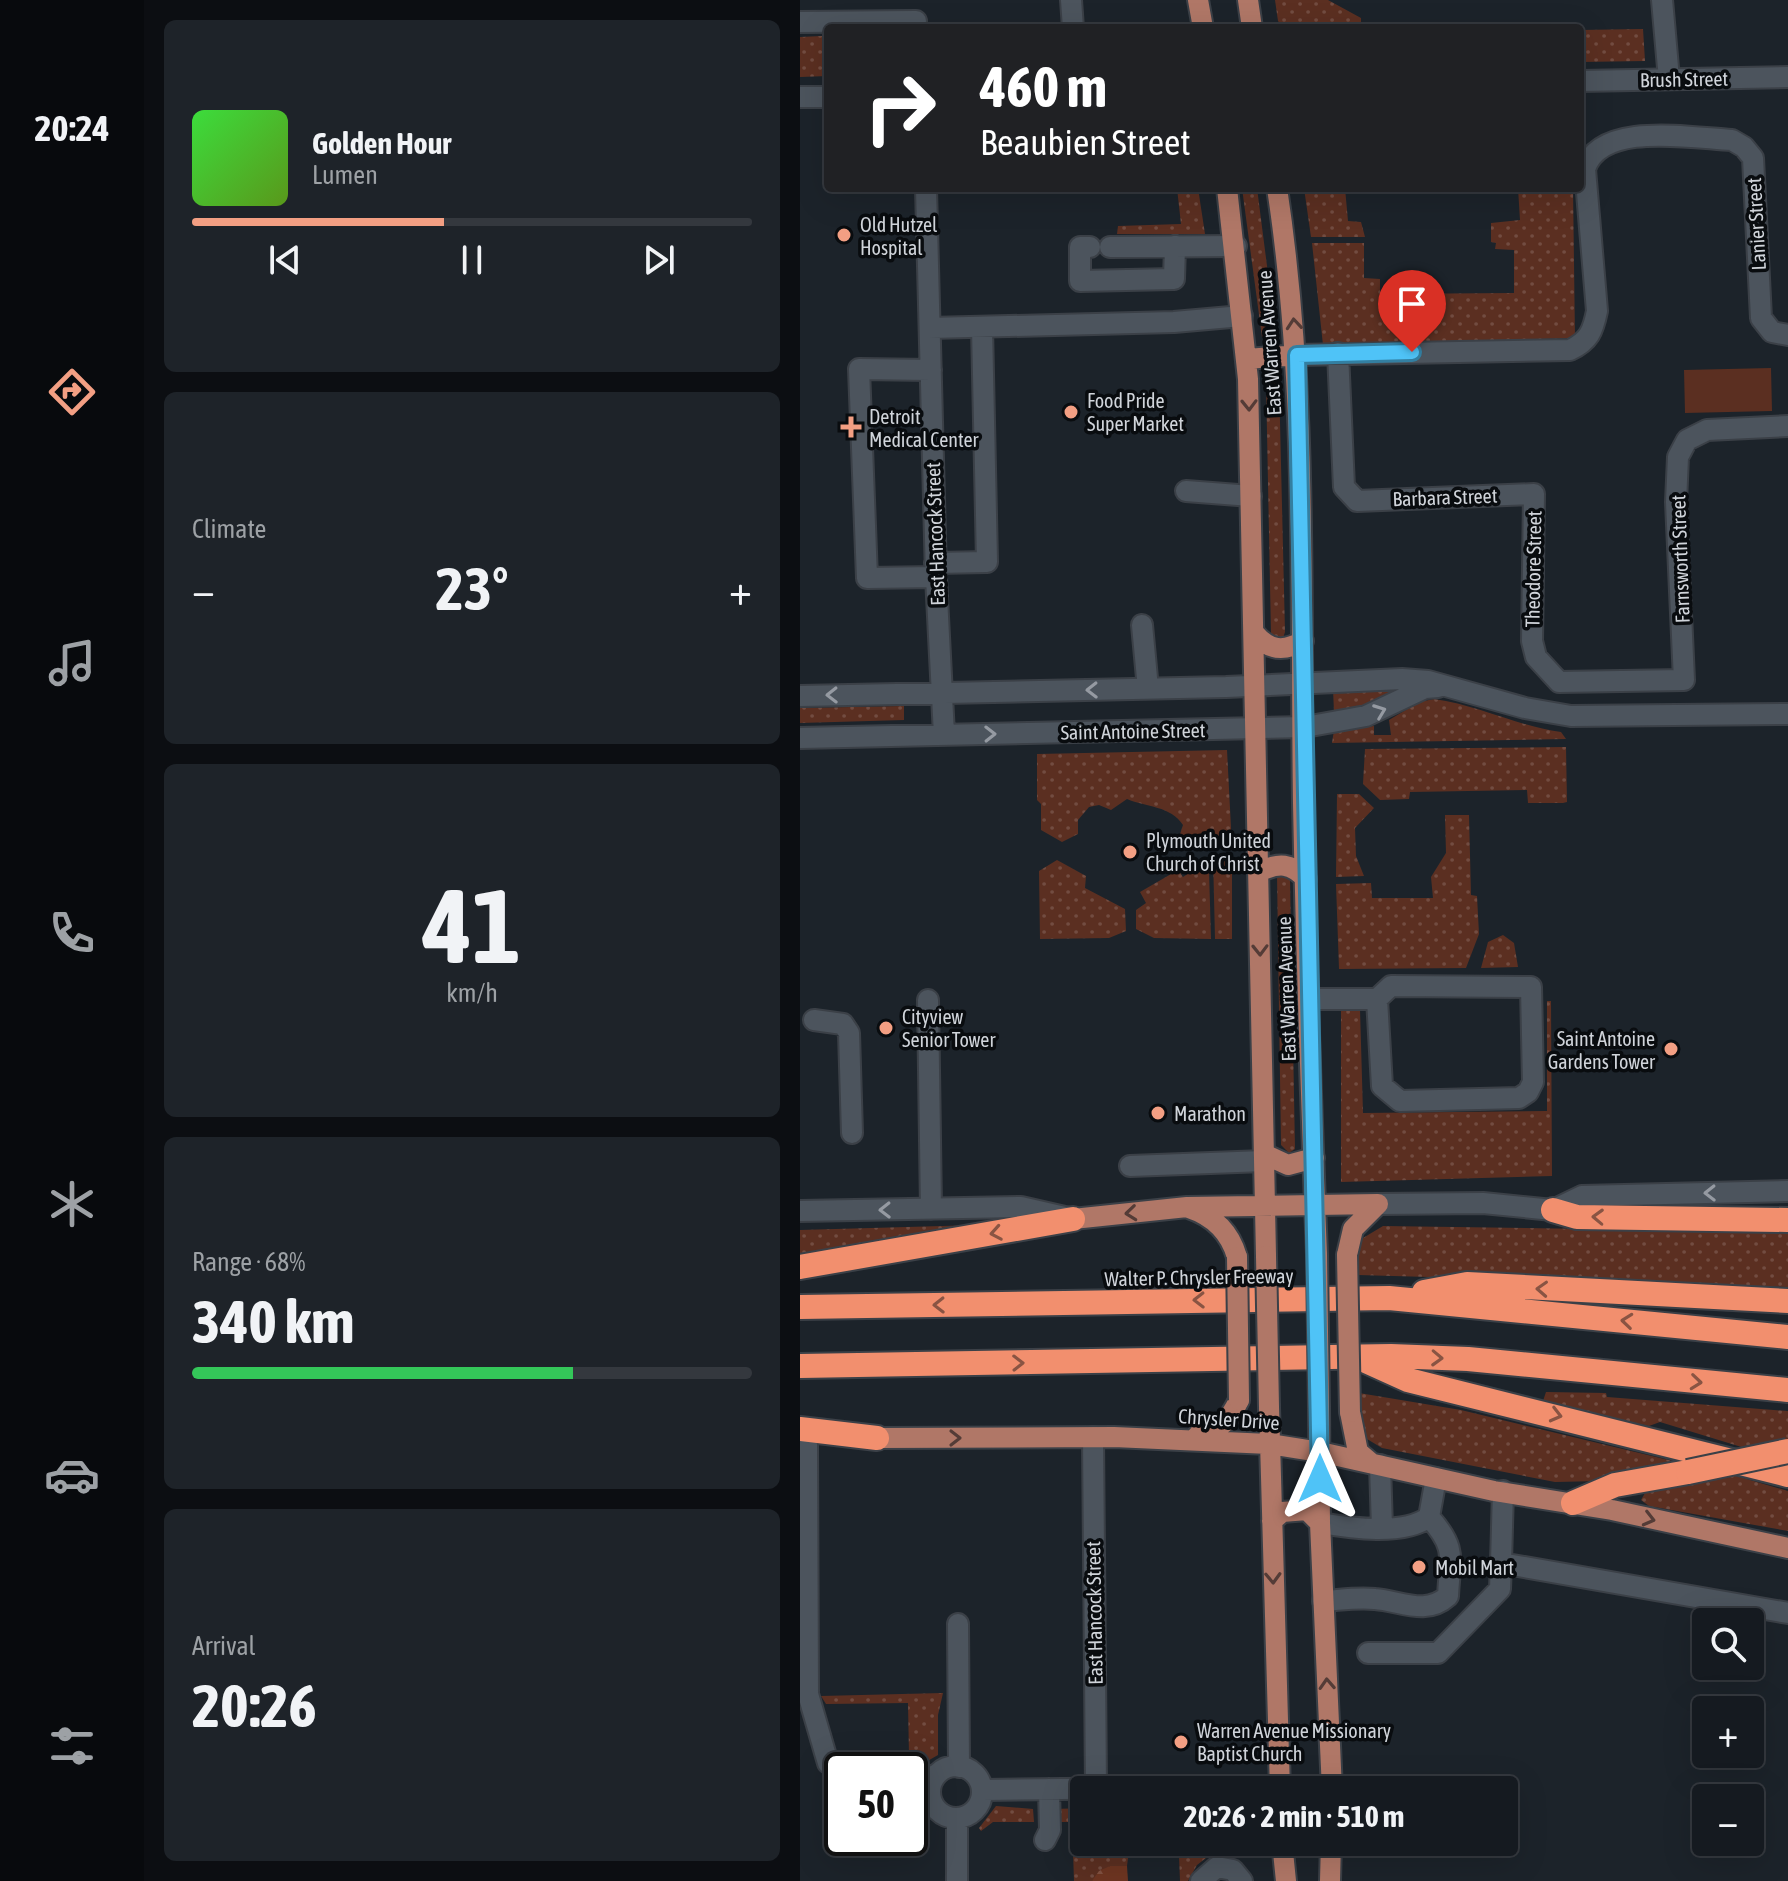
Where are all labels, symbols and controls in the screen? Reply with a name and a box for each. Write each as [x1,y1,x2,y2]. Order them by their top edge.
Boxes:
text: 460 m [980,55,1107,119]
icon: right [848,56,952,160]
street label: Brush Street [1640,67,1729,91]
text: 20:24 [35,107,109,149]
text: Beaubien Street [980,121,1191,163]
text: Golden Hour [312,126,451,160]
text: Lumen [312,160,378,190]
street label: Lanier Street [1742,177,1770,271]
place label: Old Hutzel Hospital [860,213,938,259]
marker: Old Hutzel Hospital [835,226,853,244]
icon: previous [263,238,307,282]
icon: pause [450,238,494,282]
icon: next [637,238,681,282]
street label: East Warren Avenue [1252,270,1286,416]
pin [1378,270,1446,352]
icon: arrive [1390,282,1434,326]
one-way arrow [1285,317,1302,330]
icon: directions [44,364,100,420]
place label: Food Pride Super Market [1087,389,1184,435]
one-way arrow [1240,399,1257,412]
marker: Food Pride Super Market [1062,403,1080,421]
place label: Detroit Medical Center [869,405,980,451]
marker: Detroit Medical Center [840,416,862,438]
street label: East Hancock Street [921,462,949,606]
street label: Barbara Street [1392,484,1498,510]
street label: Farnsworth Street [1666,494,1694,624]
street label: Theodore Street [1520,510,1546,628]
text: Climate [192,514,266,544]
text: 23° [436,554,508,623]
text: − [192,564,215,614]
text: + [729,564,752,614]
icon: music [44,635,100,691]
one-way arrow [1085,681,1098,699]
one-way arrow [825,686,838,704]
one-way arrow [1373,704,1387,721]
street label: Saint Antoine Street [1060,718,1206,744]
one-way arrow [984,725,997,743]
place label: Plymouth United Church of Christ [1146,829,1271,875]
marker: Plymouth United Church of Christ [1121,843,1139,861]
text: 41 [423,866,521,985]
icon: phone [44,905,100,961]
street label: East Warren Avenue [1272,916,1300,1062]
one-way arrow [1251,944,1269,957]
text: km/h [446,978,498,1008]
place label: Cityview Senior Tower [902,1005,996,1051]
marker: Cityview Senior Tower [877,1019,895,1037]
place label: Saint Antoine Gardens Tower [1548,1027,1656,1073]
marker: Saint Antoine Gardens Tower [1662,1040,1680,1058]
place label: Marathon [1174,1102,1246,1125]
marker: Marathon [1149,1104,1167,1122]
icon: climate [44,1176,100,1232]
one-way arrow [1703,1184,1716,1202]
one-way arrow [878,1201,891,1218]
one-way arrow [1124,1204,1137,1221]
one-way arrow [1591,1209,1604,1226]
one-way arrow [990,1224,1003,1241]
text: Range · 68% [192,1247,305,1277]
street label: Walter P. Chrysler Freeway [1104,1264,1294,1290]
one-way arrow [1535,1280,1548,1297]
text: 340 km [192,1287,354,1356]
one-way arrow [1192,1292,1205,1309]
one-way arrow [932,1296,945,1314]
one-way arrow [1620,1312,1633,1329]
one-way arrow [1431,1350,1444,1367]
one-way arrow [1012,1354,1025,1372]
one-way arrow [1690,1373,1703,1390]
street label: Chrysler Drive [1178,1404,1280,1434]
one-way arrow [1548,1406,1562,1423]
one-way arrow [949,1429,962,1446]
position arrow [1278,1437,1362,1521]
icon: car [44,1447,100,1503]
one-way arrow [1642,1510,1655,1527]
street label: East Hancock Street [1081,1541,1107,1685]
place label: Mobil Mart [1435,1556,1514,1579]
marker: Mobil Mart [1410,1558,1428,1576]
one-way arrow [1265,1572,1282,1585]
map controls [1692,1608,1764,1856]
button: search [1692,1608,1764,1680]
text: Arrival [192,1631,256,1661]
text: 20:26 [192,1671,317,1740]
one-way arrow [1319,1677,1336,1690]
button: + [1692,1696,1764,1768]
icon: filters [44,1718,100,1774]
place label: Warren Avenue Missionary Baptist Church [1197,1719,1391,1765]
marker: Warren Avenue Missionary Baptist Church [1172,1733,1190,1751]
speed limit sign: 50 [824,1752,928,1856]
button: − [1692,1784,1764,1856]
text: 20:26 · 2 min · 510 m [1184,1799,1404,1833]

